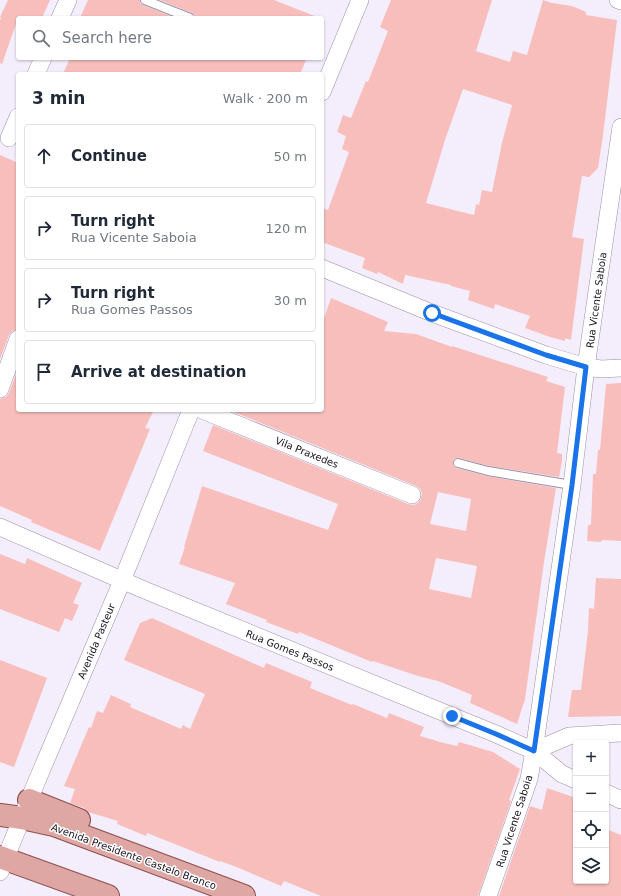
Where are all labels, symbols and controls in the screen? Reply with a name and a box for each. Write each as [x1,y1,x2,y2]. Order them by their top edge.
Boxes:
search box [16,16,324,60]
icon: search [30,27,52,49]
text: Search here [62,29,152,47]
text: 3 min [32,88,85,108]
text: Walk · 200 m [223,91,308,106]
icon: ahead [33,145,55,167]
text: Continue [71,147,147,165]
text: 50 m [274,149,307,164]
text: Turn right [71,212,155,230]
icon: right [33,217,55,239]
text: 120 m [265,221,307,236]
text: Rua Vicente Saboia [71,230,197,245]
street label: Rua Vicente Saboia [584,251,609,349]
text: Turn right [71,284,155,302]
icon: right [33,289,55,311]
text: 30 m [274,293,307,308]
text: Rua Gomes Passos [71,302,193,317]
route start [423,304,441,322]
icon: arrive [33,361,55,383]
text: Arrive at destination [71,363,246,381]
street label: Vila Praxedes [274,435,340,470]
street label: Avenida Pasteur [76,601,118,680]
street label: Rua Gomes Passos [244,628,335,673]
route end [443,707,461,725]
map controls [573,740,609,884]
button: + [573,740,609,776]
street label: Rua Vicente Saboia [494,773,535,869]
button: − [573,776,609,812]
button: locate [573,812,609,848]
street label: Avenida Presidente Castelo Branco [50,821,218,891]
button: layers [573,848,609,884]

